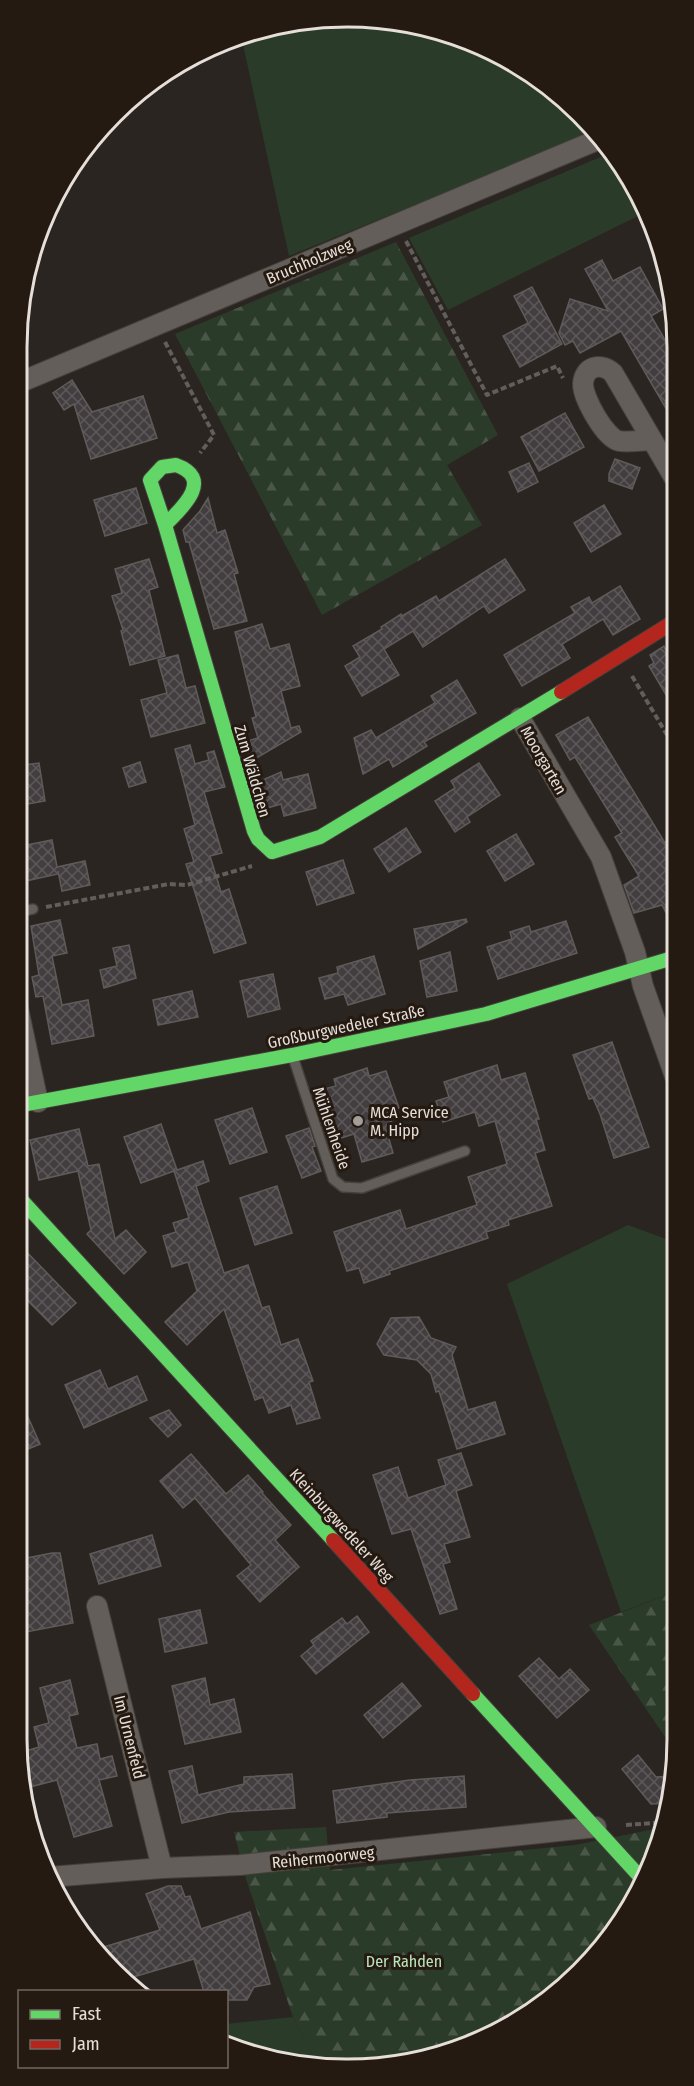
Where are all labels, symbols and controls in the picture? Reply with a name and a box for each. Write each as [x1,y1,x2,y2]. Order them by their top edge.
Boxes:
street label: Bruchholzweg [263,235,355,288]
street label: Zum Wäldchen [230,723,275,820]
street label: Moorgarten [516,723,571,798]
street label: Großburgwedeler Straße [266,1001,426,1052]
street label: Mühlenheide [309,1085,354,1172]
place label: MCA Service M. Hipp [370,1103,449,1140]
marker: MCA Service M. Hipp [351,1114,365,1128]
street label: Kleinburgwedeler Weg [286,1465,398,1586]
street label: Im Urnenfeld [110,1693,149,1781]
street label: Reihermoorweg [271,1843,376,1872]
park label: Der Rahden [366,1952,442,1971]
legend [18,1990,228,2068]
text: Fast [72,2003,101,2025]
text: Jam [72,2033,100,2055]

